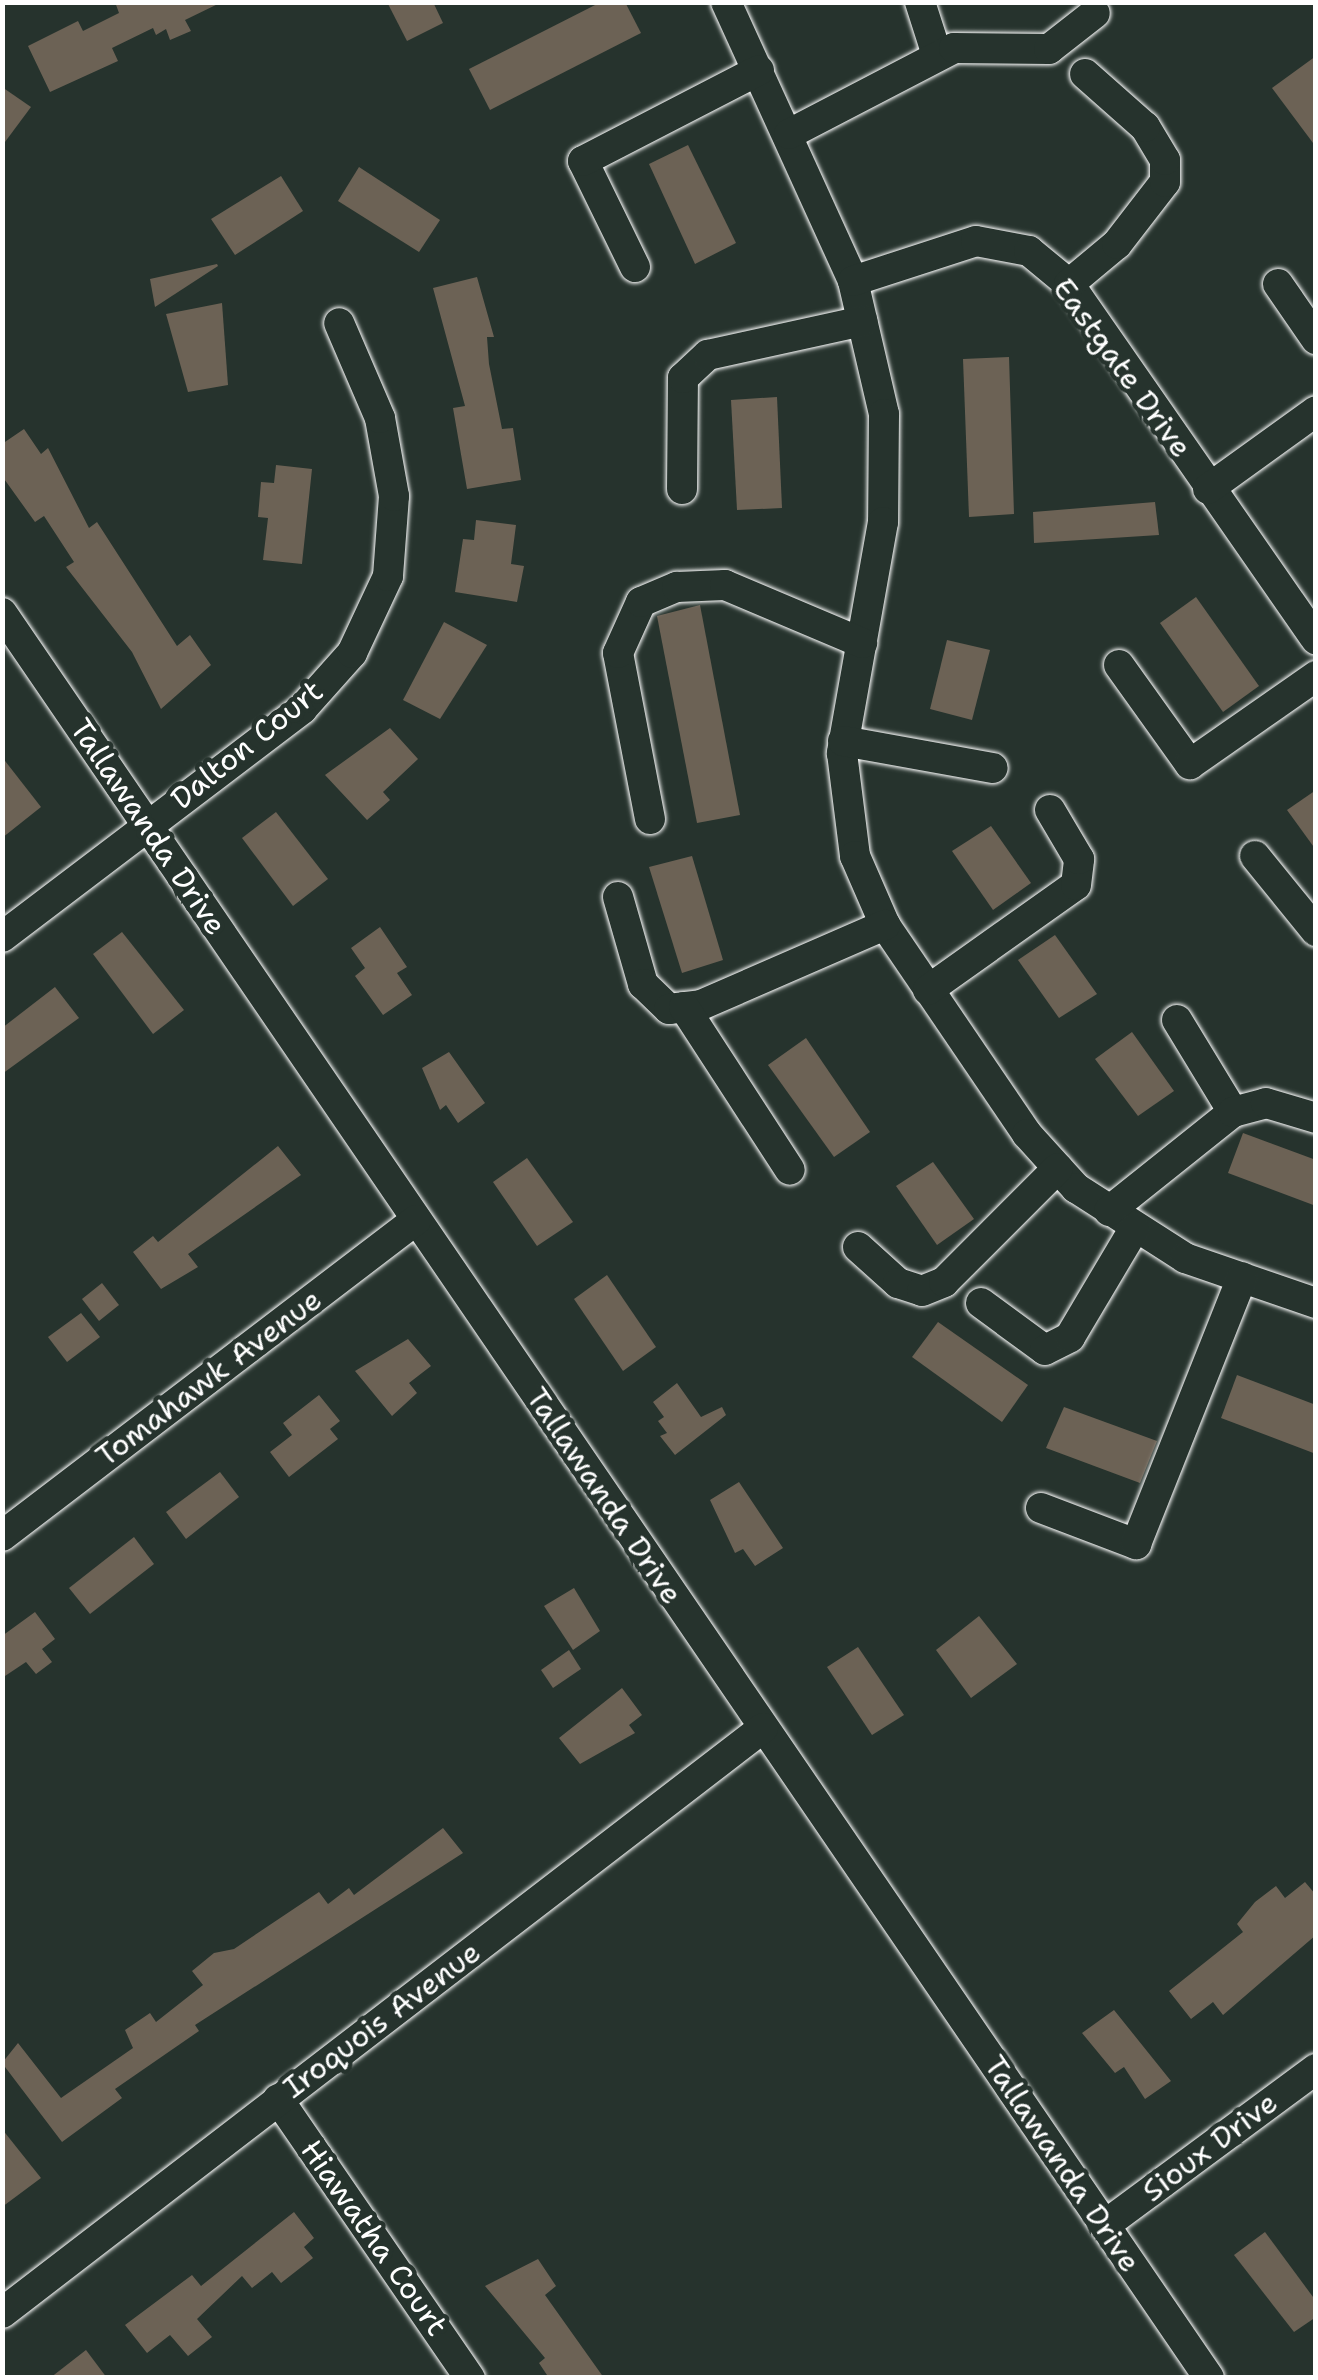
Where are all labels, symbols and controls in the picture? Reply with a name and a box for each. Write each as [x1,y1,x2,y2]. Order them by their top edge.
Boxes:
street label: Eastgate Drive [1045,271,1199,465]
street label: Dalton Court [164,673,330,817]
street label: Tallawanda Drive [62,712,234,942]
street label: Tomahawk Avenue [89,1282,329,1474]
street label: Tallawanda Drive [518,1381,690,1611]
street label: Iroquois Avenue [276,1934,488,2106]
street label: Tallawanda Drive [976,2049,1148,2279]
street label: Sioux Drive [1135,2085,1285,2209]
street label: Hiawatha Court [293,2133,455,2343]

